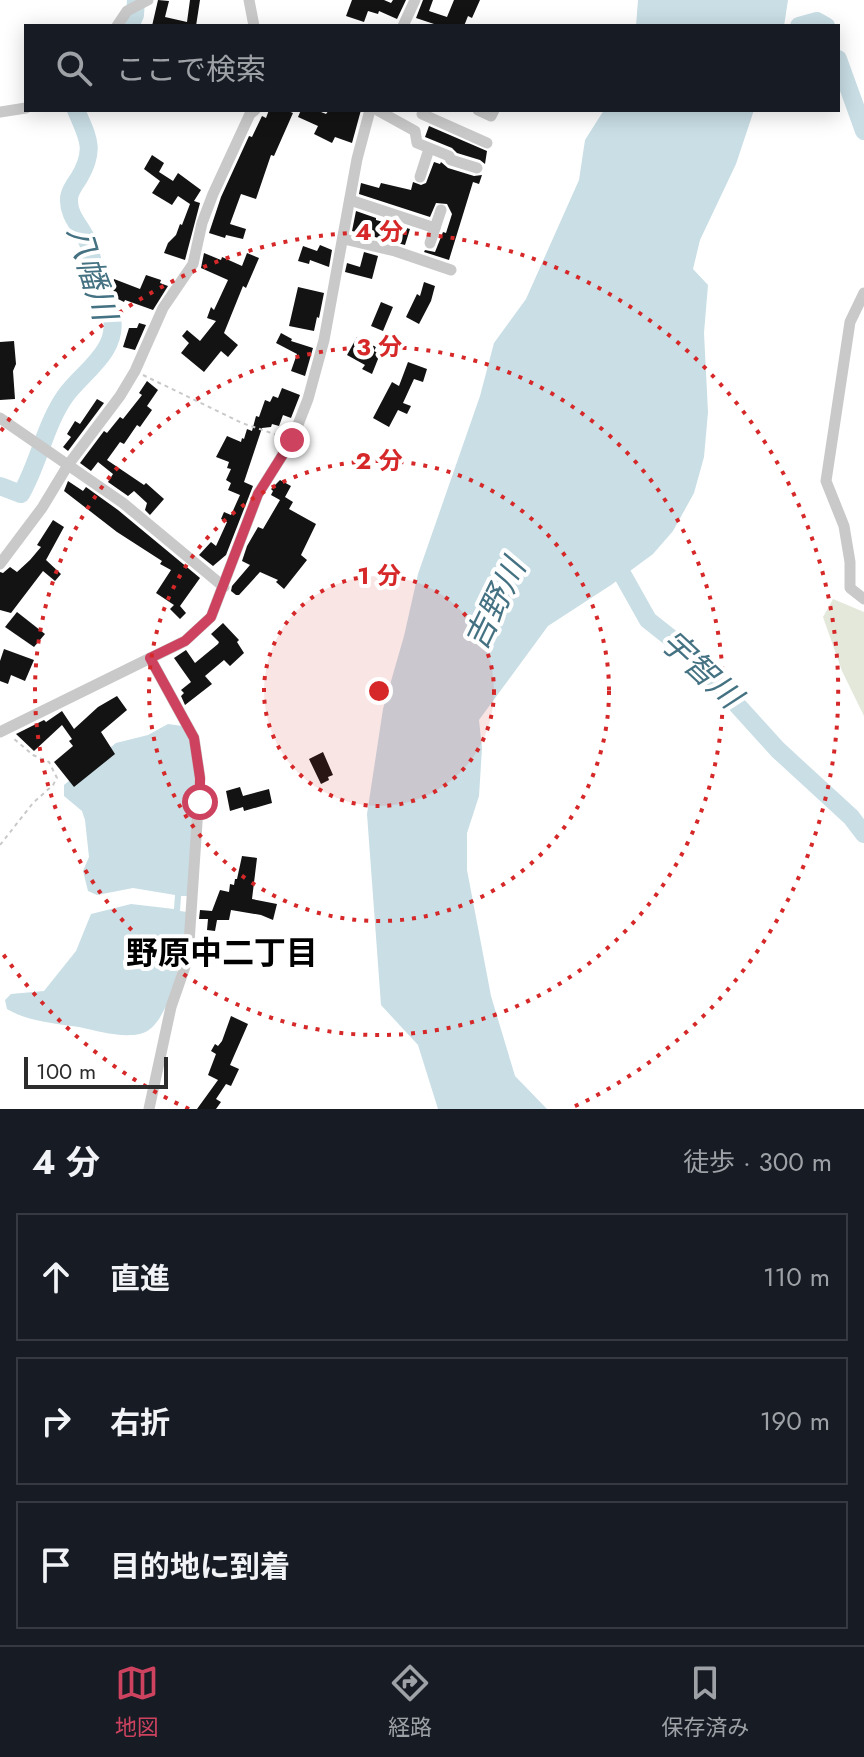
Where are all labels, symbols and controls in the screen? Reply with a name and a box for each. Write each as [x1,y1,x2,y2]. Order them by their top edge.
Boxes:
search box [24,24,840,112]
icon: search [52,46,96,90]
text: ここで検索 [116,48,266,91]
text: 4 分 [355,214,403,249]
water label: 八幡川 [56,220,129,328]
text: 3 分 [356,329,402,364]
route end [274,422,310,458]
text: 2 分 [356,443,402,478]
water label: 吉野川 [453,548,538,657]
text: 1 分 [357,558,401,593]
water label: 宇智川 [650,619,754,721]
centre of rings [365,677,393,705]
route start [182,784,218,820]
district label: 野原中二丁目 [126,930,318,976]
scale bar [24,1053,168,1089]
text: 100 m [36,1055,96,1087]
text: 4 分 [32,1138,100,1187]
text: 徒歩 · 300 m [683,1143,832,1181]
icon: ahead [34,1255,78,1299]
text: 直進 [110,1257,170,1300]
text: 110 m [763,1258,830,1296]
icon: right [34,1399,78,1443]
text: 右折 [110,1401,170,1444]
text: 190 m [760,1402,830,1440]
icon: arrive [34,1543,78,1587]
text: 目的地に到着 [110,1545,290,1588]
tab: 地図 [115,1661,159,1743]
tab: 経路 [388,1661,432,1743]
tab: 保存済み [661,1661,749,1743]

